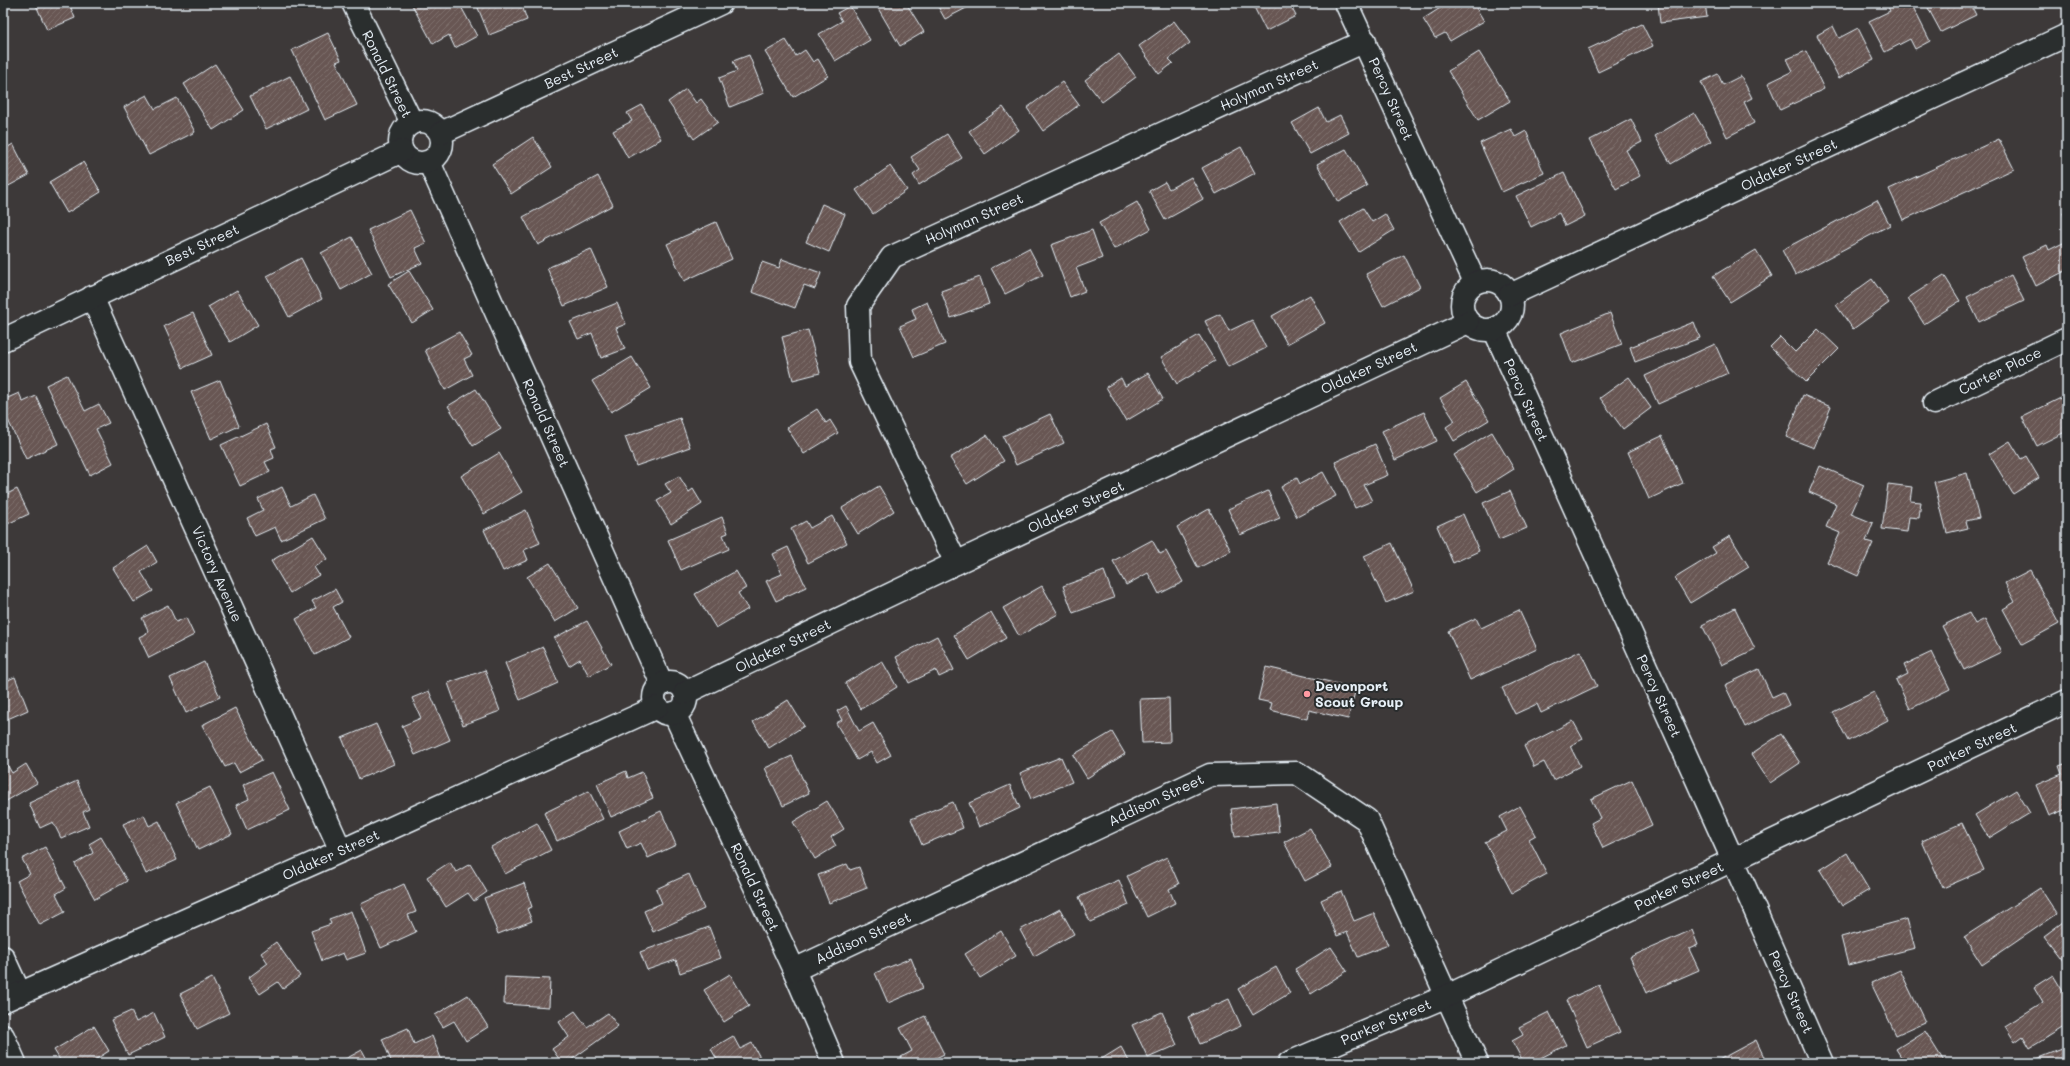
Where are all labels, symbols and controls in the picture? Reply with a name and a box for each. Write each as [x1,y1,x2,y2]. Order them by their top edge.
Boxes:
street label: Ronald Street [358,27,417,121]
street label: Best Street [541,42,621,93]
street label: Holyman Street [1217,54,1321,115]
street label: Percy Street [1365,54,1418,143]
street label: Oldaker Street [1737,134,1840,195]
street label: Holyman Street [922,188,1026,249]
street label: Best Street [162,219,242,270]
street label: Oldaker Street [1317,337,1420,398]
street label: Carter Place [1955,342,2044,399]
street label: Percy Street [1500,355,1553,444]
street label: Ronald Street [518,375,574,470]
street label: Oldaker Street [1024,476,1127,537]
street label: Victory Avenue [188,523,247,625]
street label: Oldaker Street [732,614,834,677]
street label: Percy Street [1633,651,1686,740]
place label: Devonport Scout Group [1315,676,1404,711]
marker: Devonport Scout Group [1302,689,1312,699]
street label: Parker Street [1924,718,2020,776]
street label: Addison Street [1105,769,1207,830]
street label: Oldaker Street [279,825,382,884]
street label: Ronald Street [727,840,784,934]
street label: Parker Street [1631,857,1727,915]
street label: Addison Street [812,907,914,968]
street label: Percy Street [1765,947,1818,1036]
street label: Parker Street [1338,994,1434,1049]

